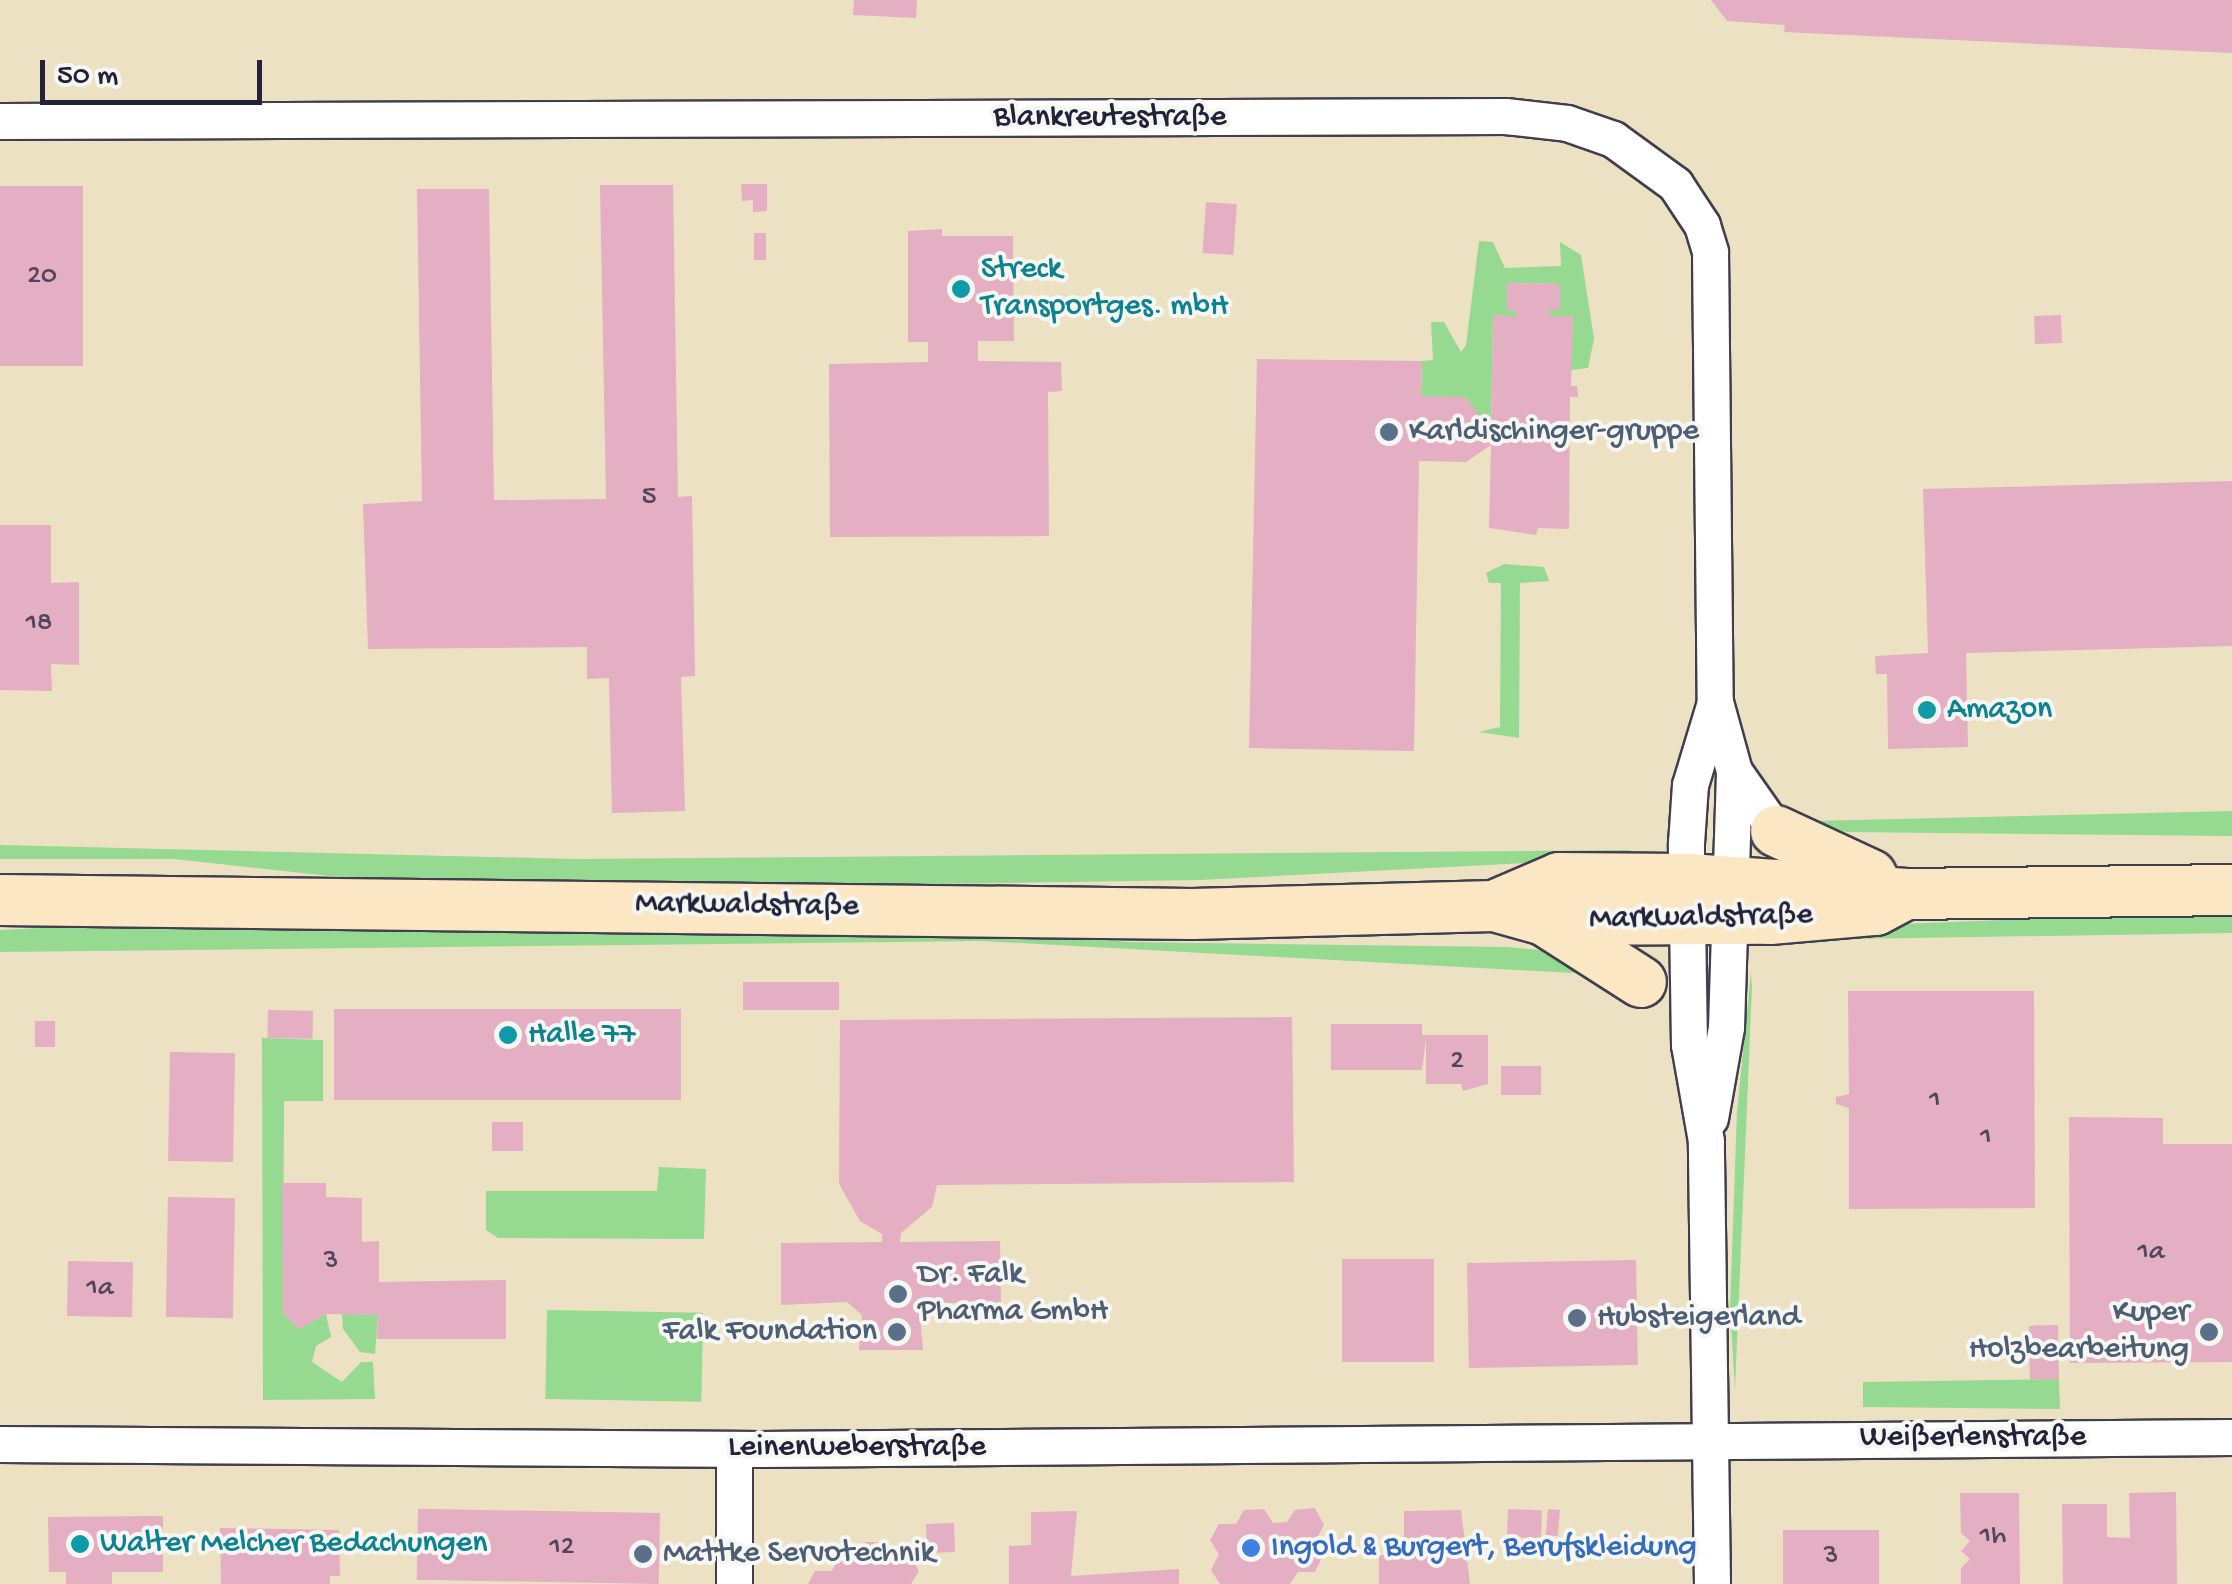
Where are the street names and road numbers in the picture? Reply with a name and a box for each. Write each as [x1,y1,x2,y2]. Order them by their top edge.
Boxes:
street label: Blankreutestraße [994,99,1226,137]
street label: Markwaldstraße [635,885,859,927]
street label: Markwaldstraße [1589,897,1813,939]
street label: Weißerlenstraße [1860,1419,2086,1457]
street label: Leinenweberstraße [728,1429,986,1467]

